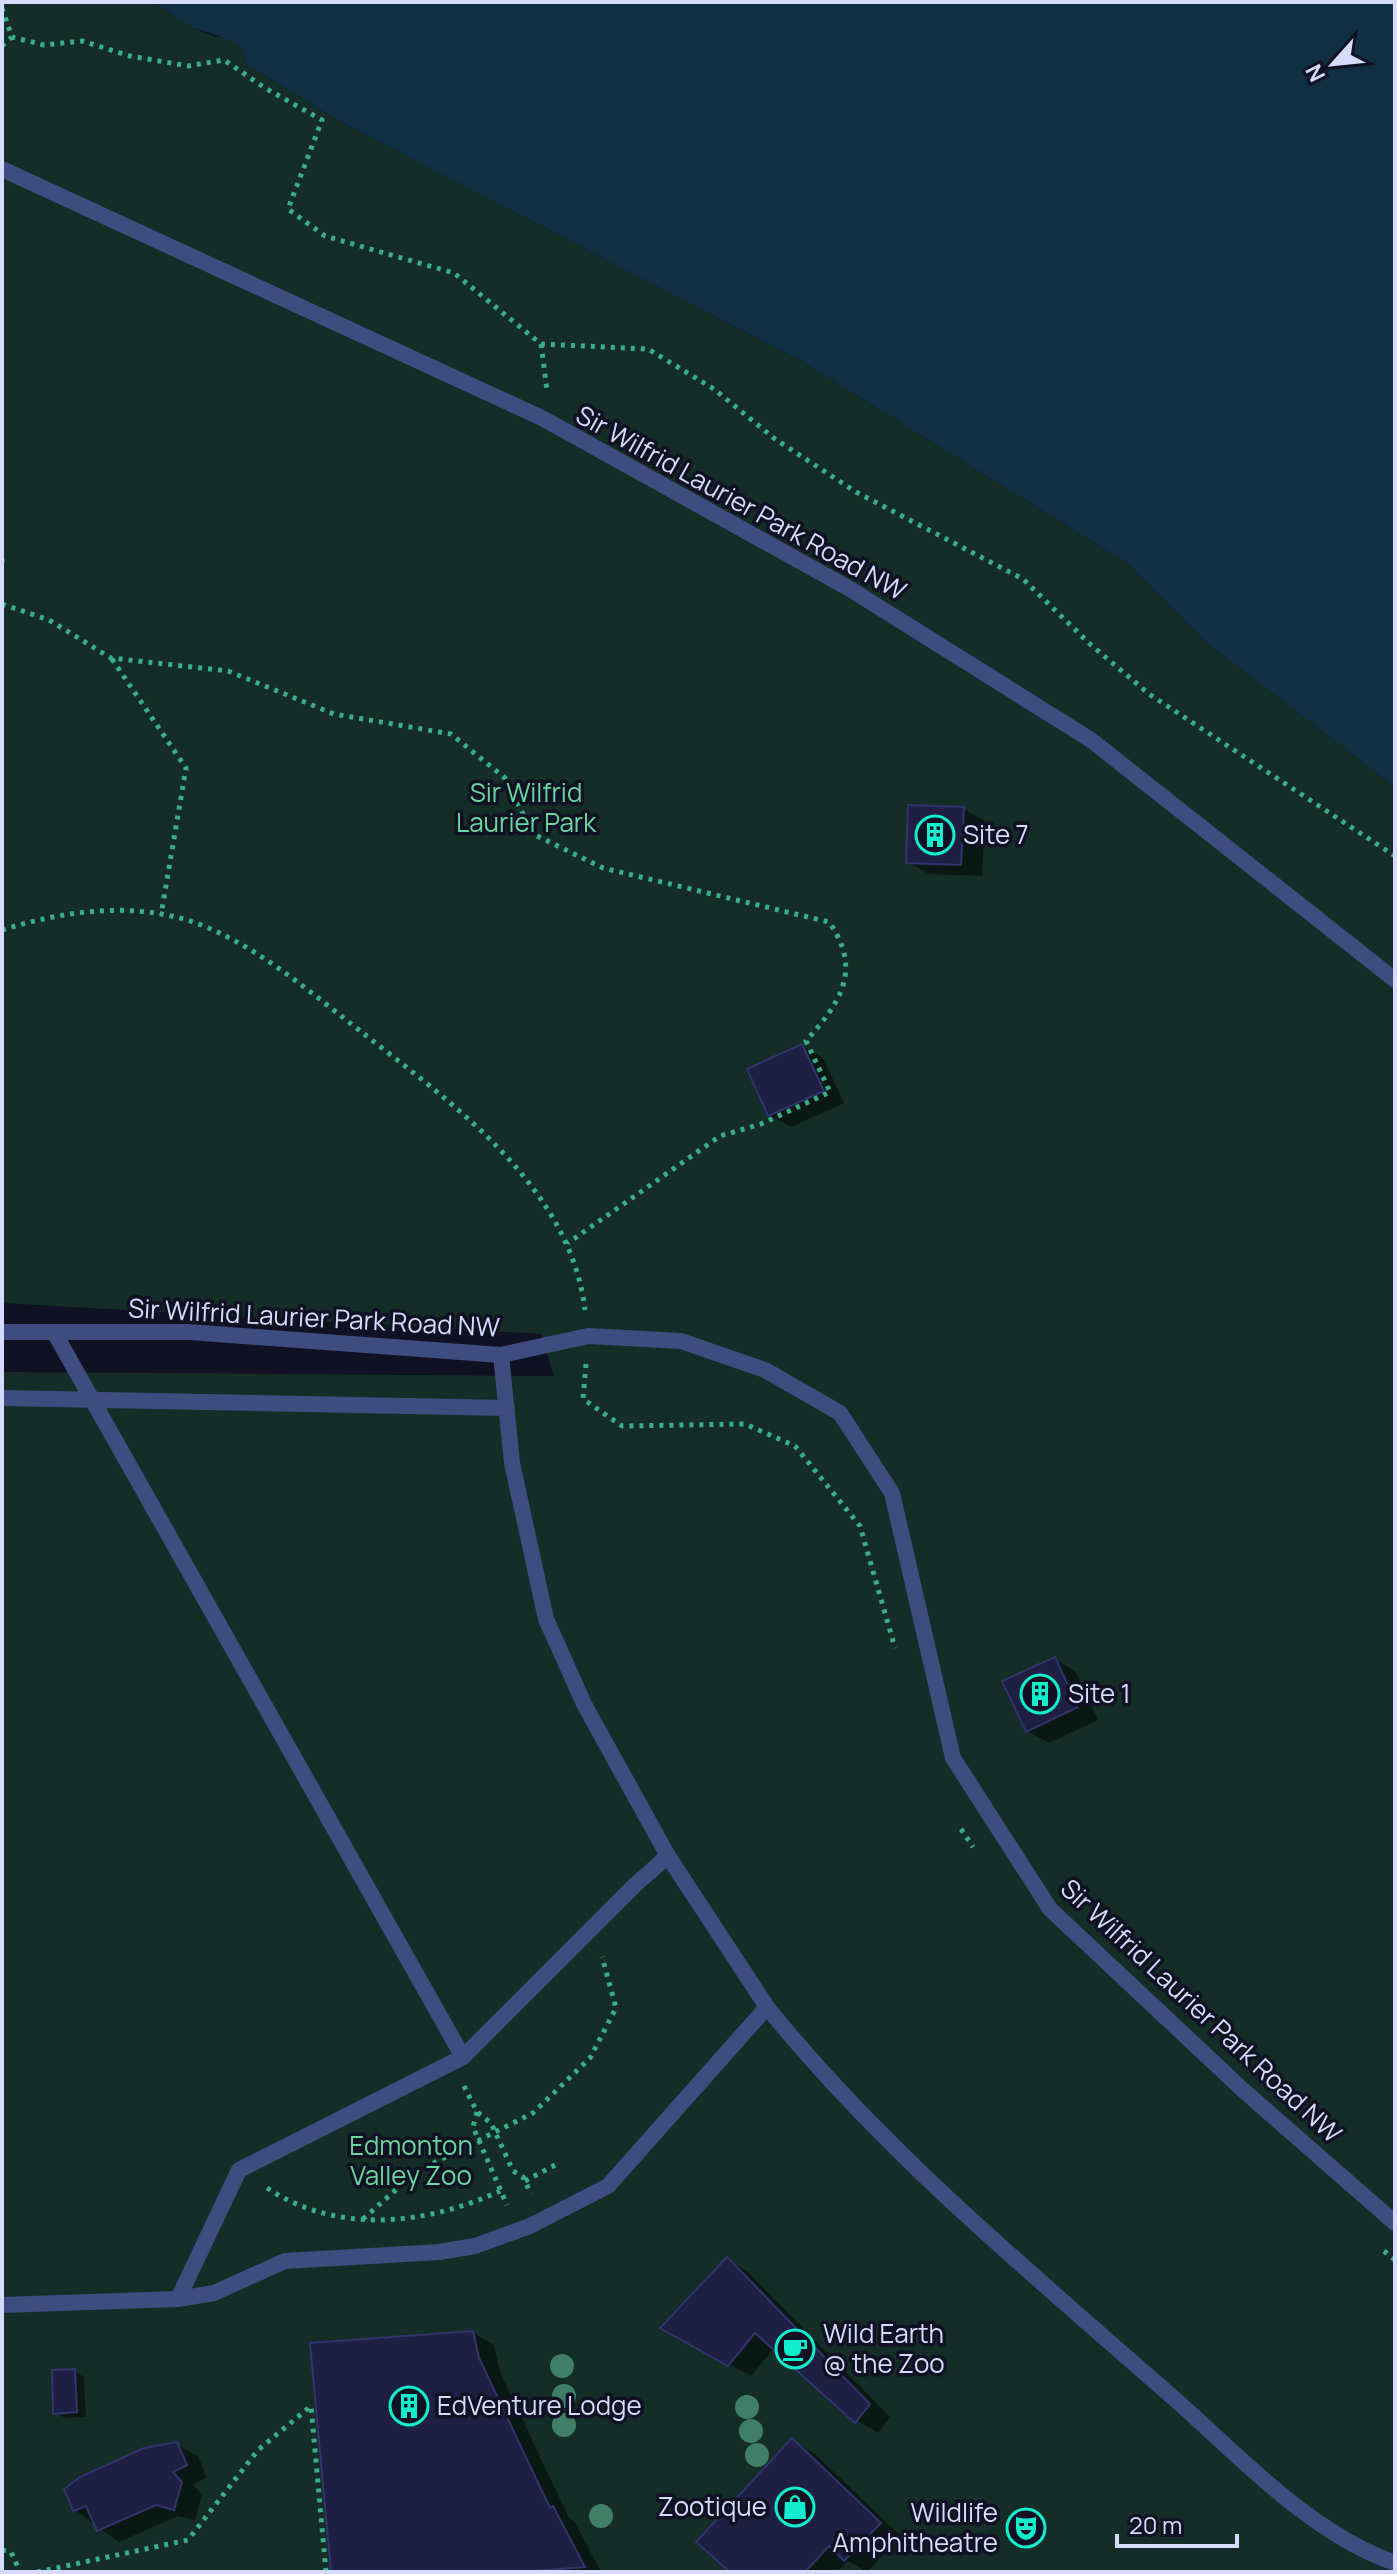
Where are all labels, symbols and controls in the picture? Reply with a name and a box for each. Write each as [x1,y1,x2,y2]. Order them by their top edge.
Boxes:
north arrow [1293,24,1373,104]
text: N [1298,59,1332,87]
street label: Sir Wilfrid Laurier Park Road NW [570,396,913,608]
park label: Sir Wilfrid Laurier Park [456,774,597,840]
building icon: Site 7 [914,814,956,856]
place label: Site 7 [963,816,1028,852]
street label: Sir Wilfrid Laurier Park Road NW [127,1289,501,1345]
building icon: Site 1 [1019,1673,1061,1715]
place label: Site 1 [1068,1675,1131,1711]
street label: Sir Wilfrid Laurier Park Road NW [1053,1870,1350,2150]
park label: Edmonton Valley Zoo [349,2127,473,2193]
place label: Wild Earth @ the Zoo [823,2315,945,2381]
cafe icon: Wild Earth @ the Zoo [774,2328,816,2370]
building icon: EdVenture Lodge [388,2385,430,2427]
place label: EdVenture Lodge [437,2387,642,2423]
shop icon: Zootique [774,2486,816,2528]
place label: Zootique [658,2488,767,2524]
place label: Wildlife Amphitheatre [833,2494,998,2560]
scale bar [1117,2498,1237,2548]
theatre icon: Wildlife Amphitheatre [1005,2507,1047,2549]
text: 20 m [1129,2508,1182,2541]

